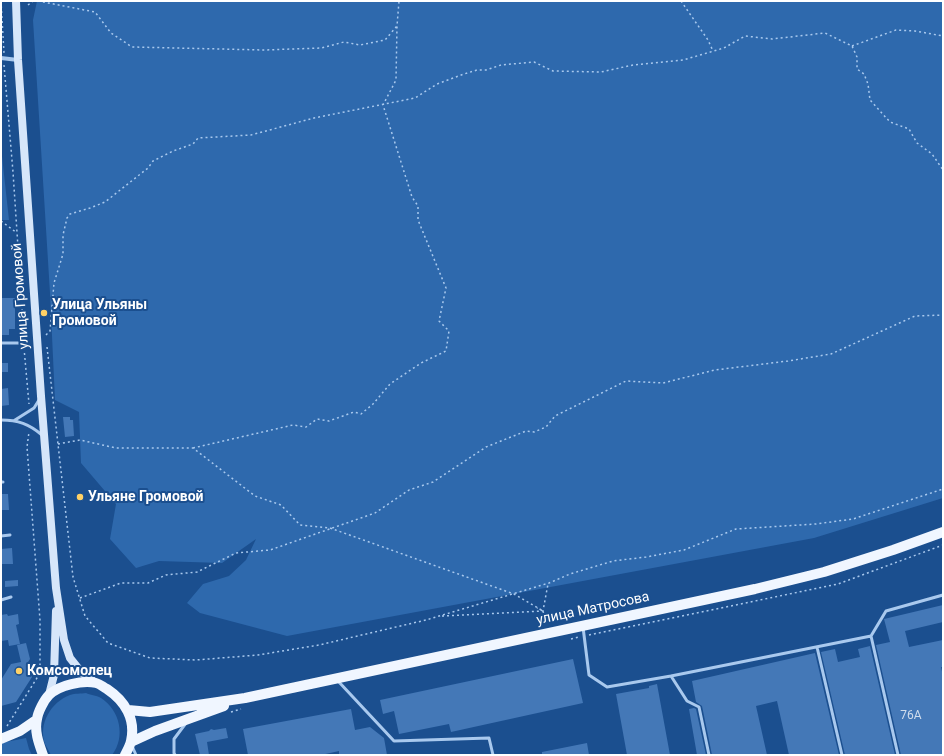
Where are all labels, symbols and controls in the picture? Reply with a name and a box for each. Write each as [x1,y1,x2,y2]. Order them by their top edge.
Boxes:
street label: улица Громовой [9,242,33,350]
place label: Улица Ульяны Громовой [52,297,147,330]
marker: Улица Ульяны Громовой [39,308,49,318]
place label: Ульяне Громовой [88,489,204,505]
marker: Ульяне Громовой [75,492,85,502]
street label: улица Матросова [535,589,651,629]
place label: Комсомолец [27,663,112,679]
marker: Комсомолец [14,666,24,676]
house number: 76А [900,709,922,723]

